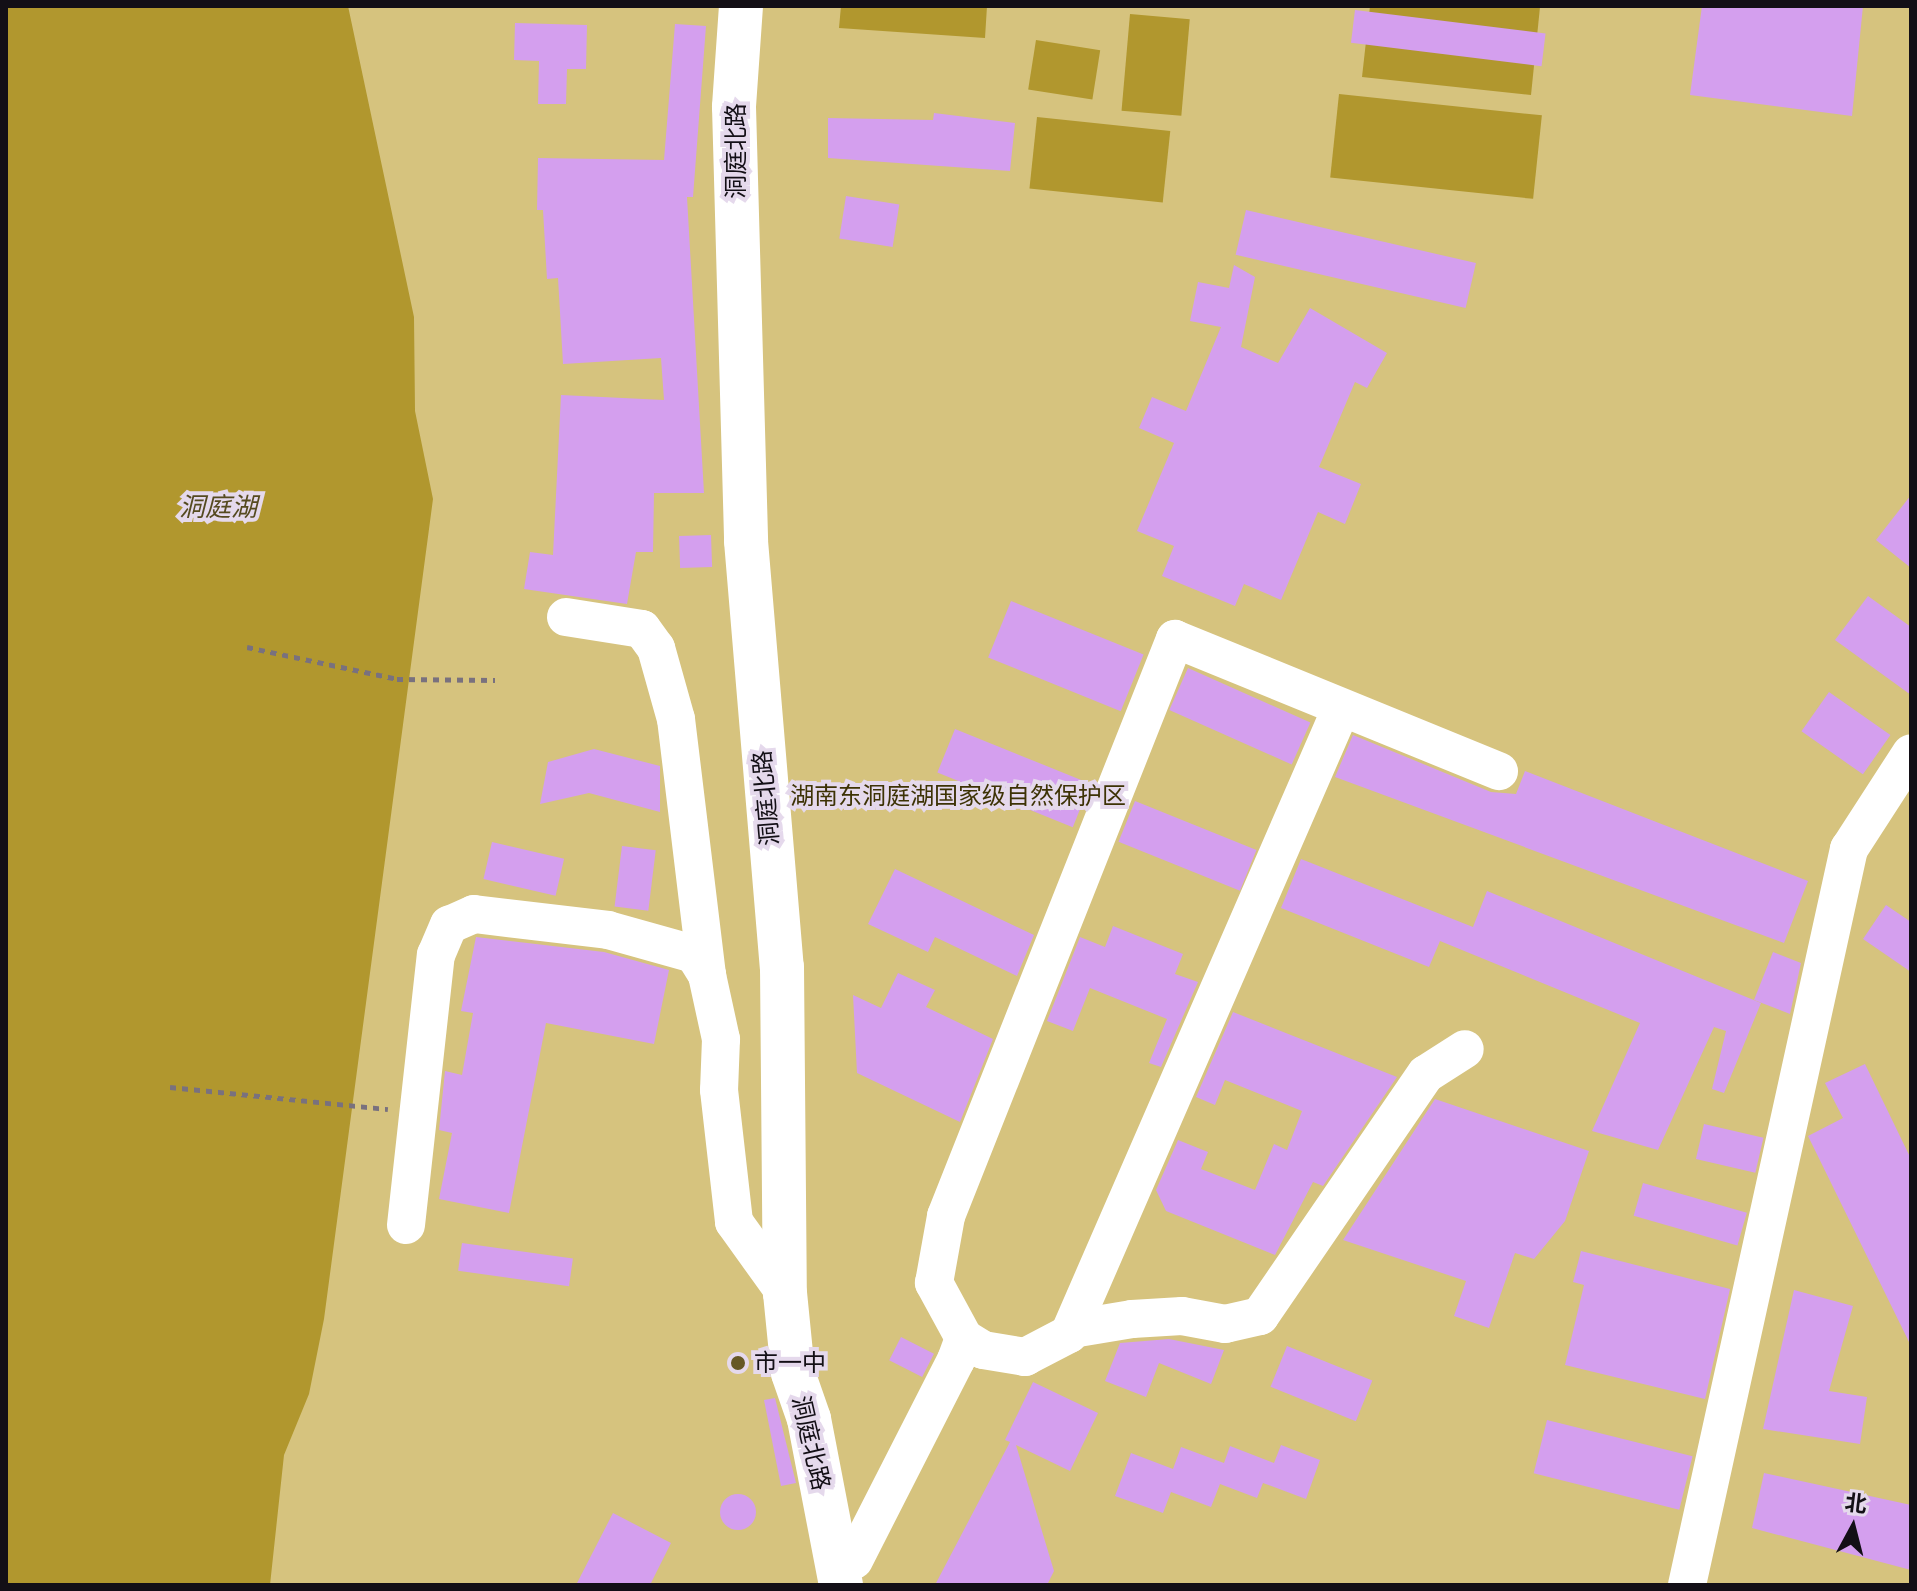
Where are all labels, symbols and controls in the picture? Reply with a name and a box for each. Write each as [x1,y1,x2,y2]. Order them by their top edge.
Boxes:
street label: 洞庭北路 [722,103,750,199]
water label: 洞庭湖 [179,491,257,523]
street label: 洞庭北路 [747,749,785,847]
park label: 湖南东洞庭湖国家级自然保护区 [790,782,1126,810]
place label: 市一中 [754,1349,826,1377]
marker: 市一中 [729,1354,747,1372]
street label: 洞庭北路 [786,1393,836,1493]
north arrow [1813,1487,1893,1567]
text: 北 [1843,1488,1869,1518]

